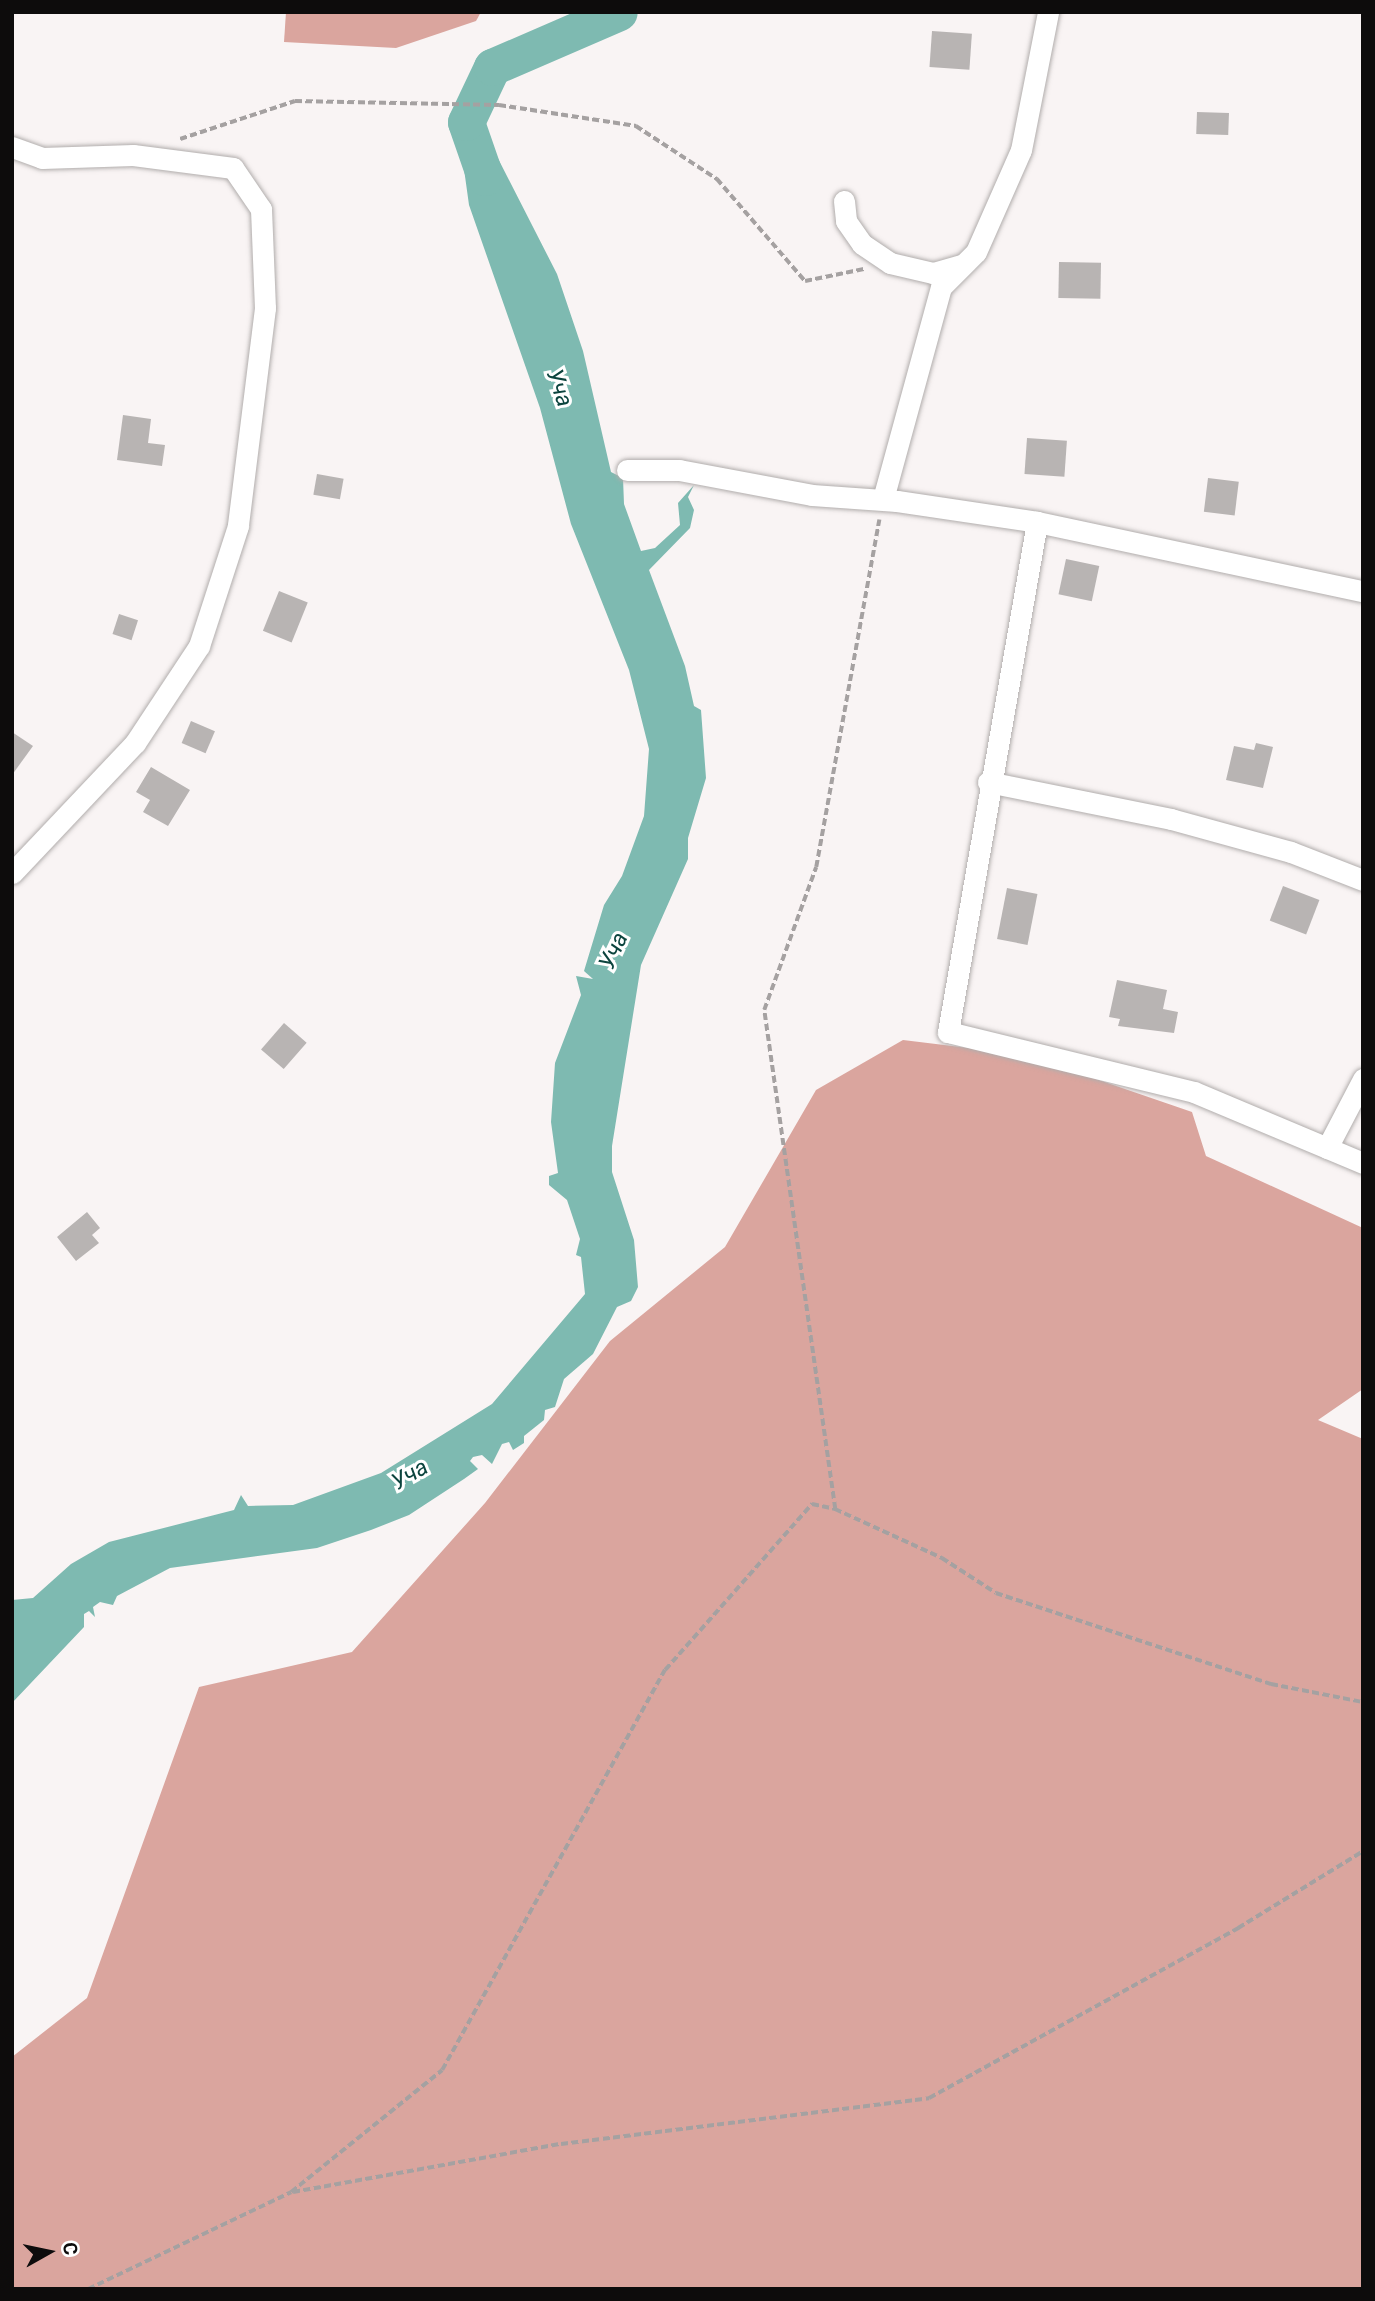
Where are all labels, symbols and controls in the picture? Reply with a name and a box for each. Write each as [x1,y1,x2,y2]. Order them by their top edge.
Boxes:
water label: Уча [540,366,578,410]
water label: Уча [593,928,635,974]
water label: Уча [387,1454,433,1496]
north arrow [14,2217,84,2287]
text: С [58,2241,83,2257]

